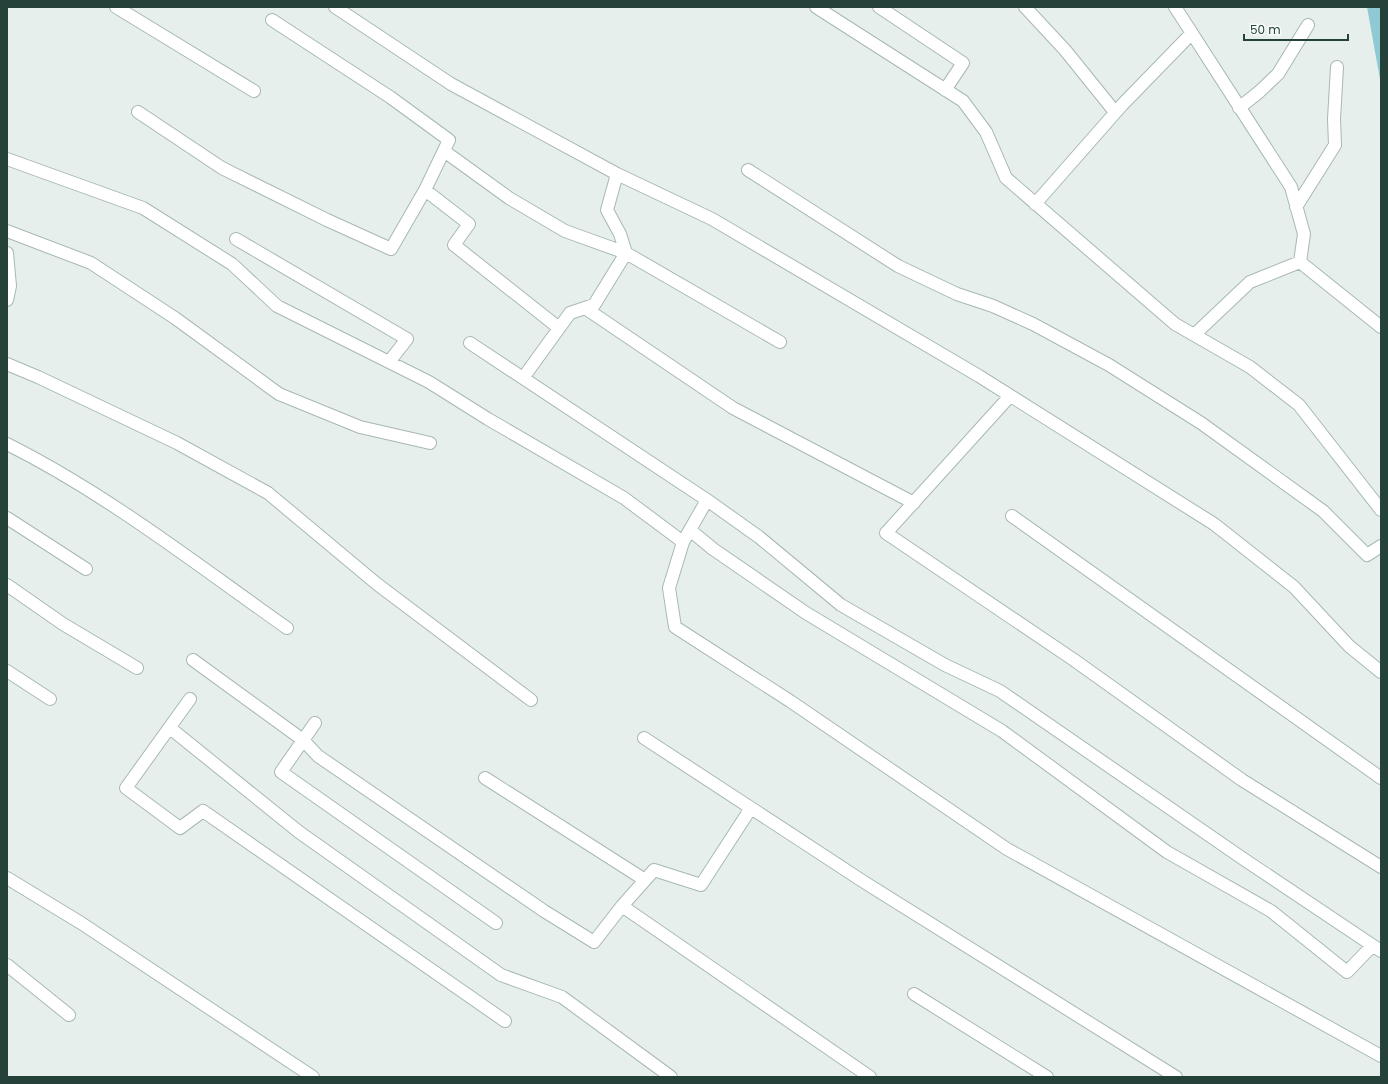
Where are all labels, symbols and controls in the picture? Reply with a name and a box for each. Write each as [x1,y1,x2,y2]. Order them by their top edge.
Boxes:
scale bar [1244,16,1348,42]
text: 50 m [1250,21,1281,38]

